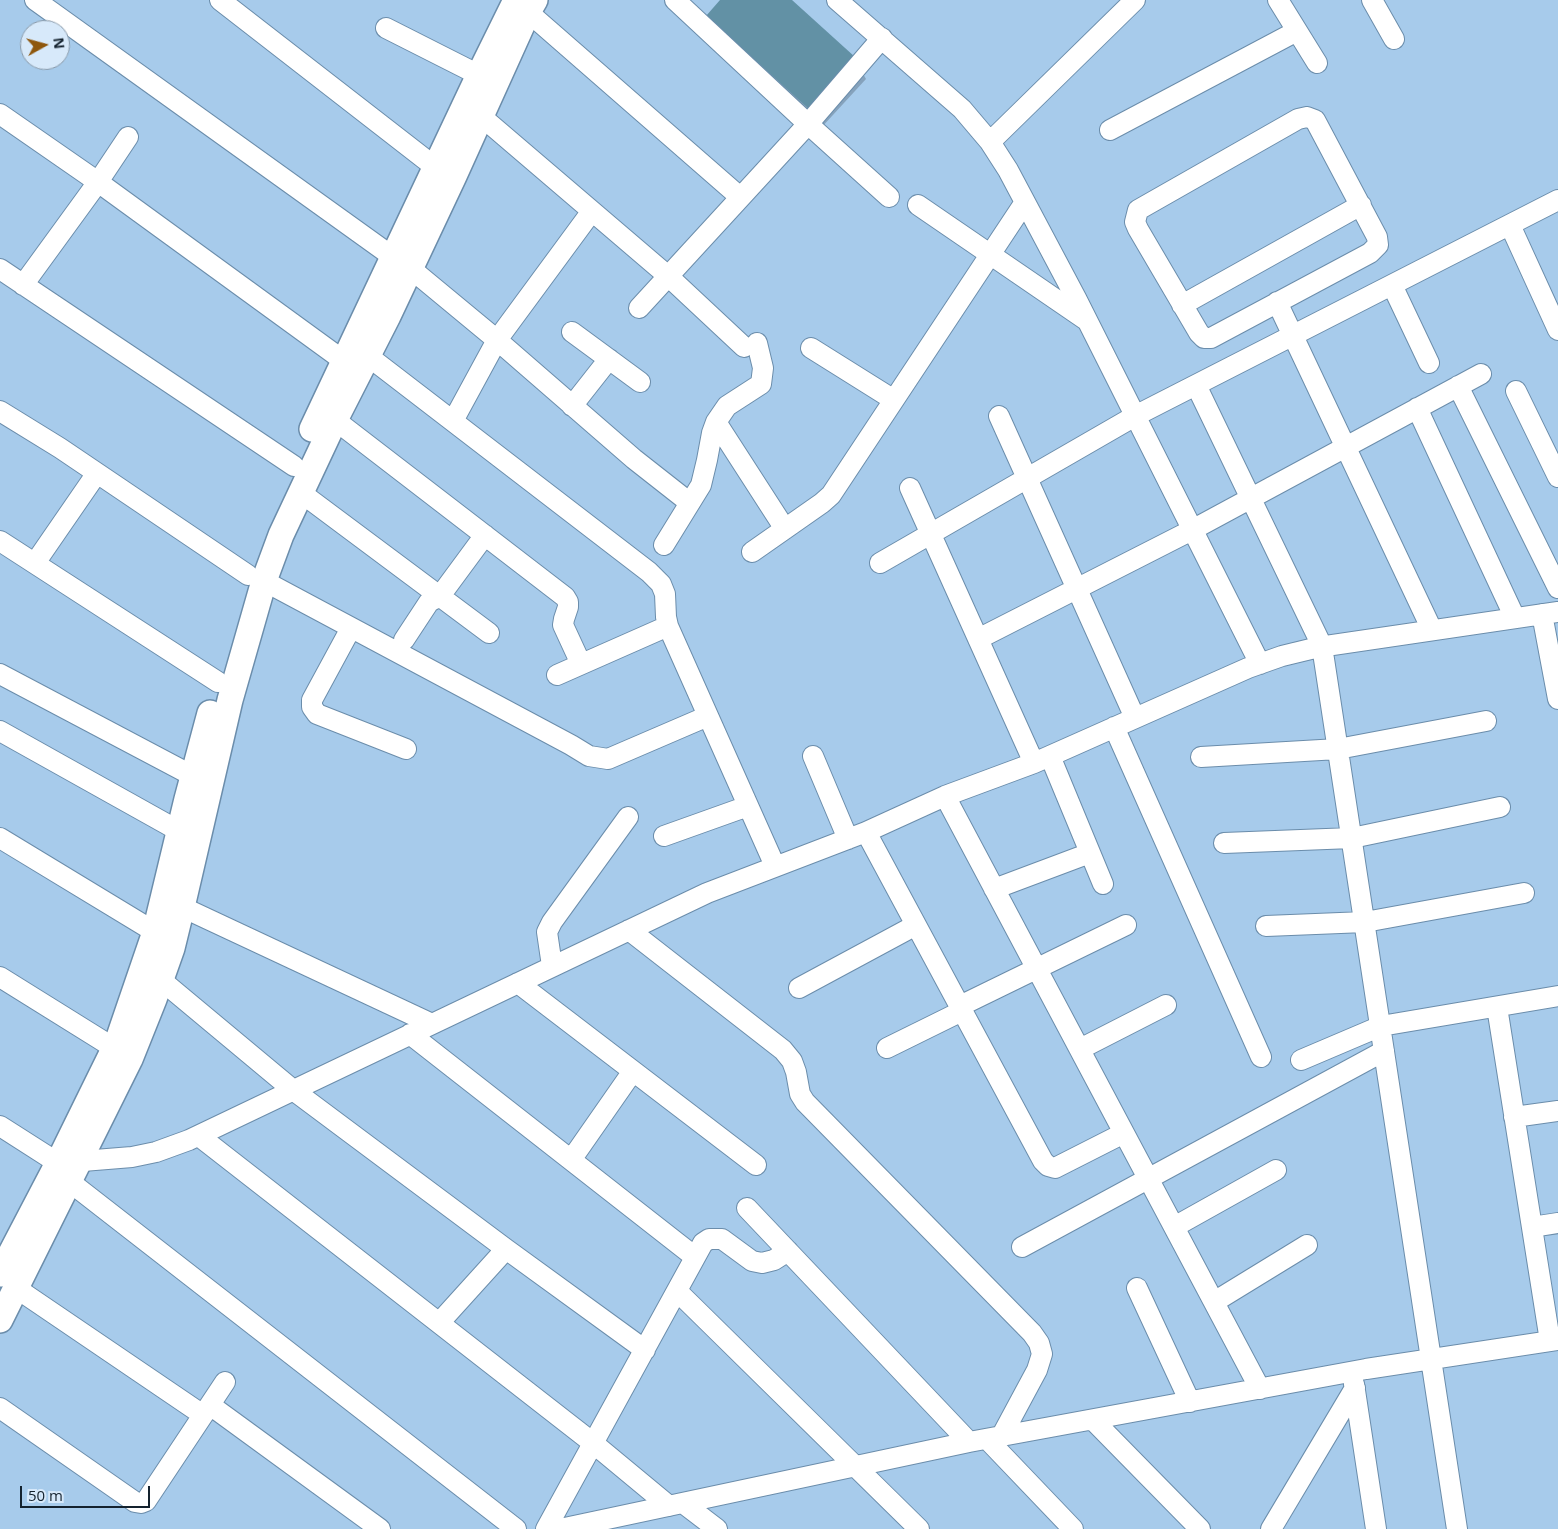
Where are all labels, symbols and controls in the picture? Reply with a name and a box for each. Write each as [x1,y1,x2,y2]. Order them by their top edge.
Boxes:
north arrow [20,20,70,70]
text: N [49,36,70,50]
scale bar [22,1476,152,1508]
text: 50 m [28,1485,63,1505]

